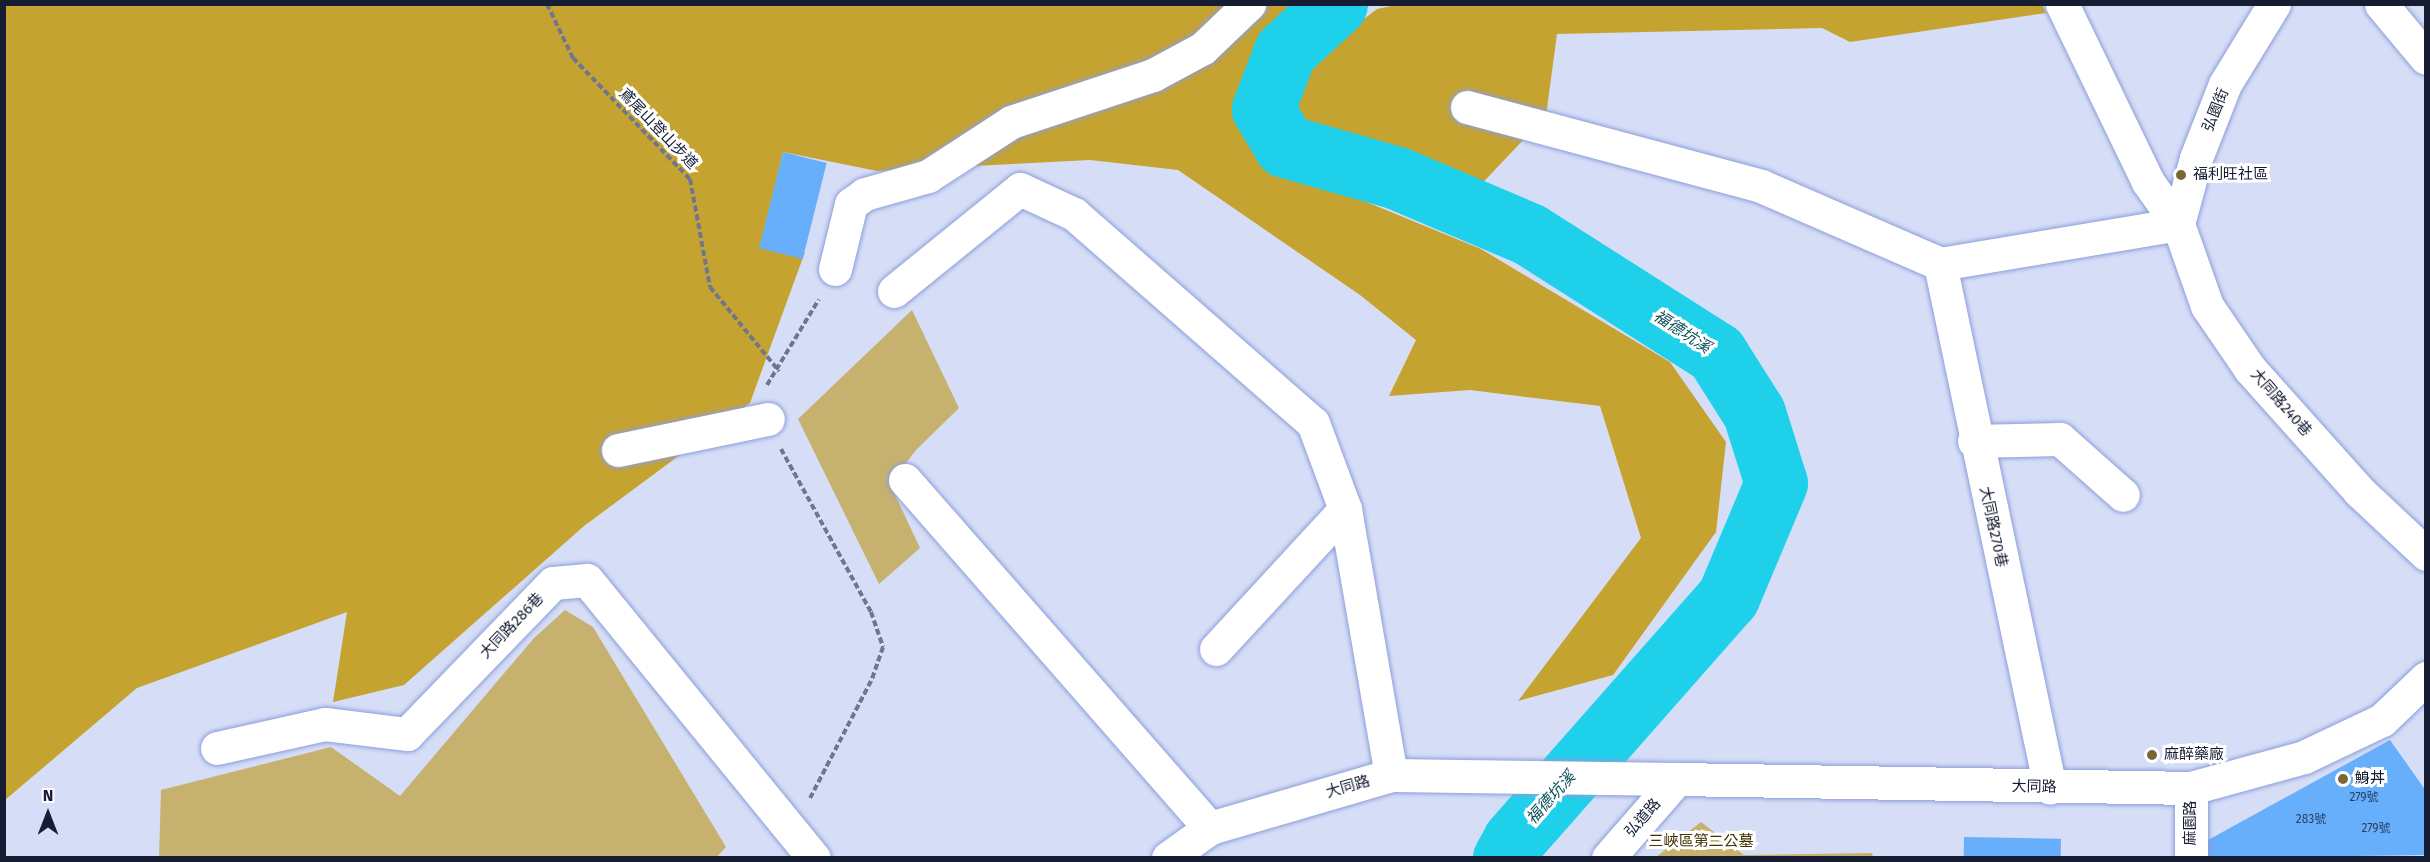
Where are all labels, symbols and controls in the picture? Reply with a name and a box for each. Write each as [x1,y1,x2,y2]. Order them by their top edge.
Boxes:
street label: 鳶尾山登山步道 [615,85,701,173]
street label: 弘園街 [2199,86,2233,134]
place label: 福利旺社區 [2193,166,2268,184]
marker: 福利旺社區 [2174,168,2188,182]
water label: 福德坑溪 [1650,307,1714,357]
street label: 大同路240巷 [2247,366,2315,440]
street label: 大同路270巷 [1976,485,2010,569]
street label: 大同路286巷 [476,590,548,662]
place label: 麻醉藥廠 [2164,746,2224,764]
marker: 麻醉藥廠 [2145,748,2159,762]
water label: 福德坑溪 [1522,768,1580,828]
place label: 鯓丼 [2355,770,2385,788]
street label: 大同路 [1324,772,1372,802]
marker: 鯓丼 [2336,772,2350,786]
street label: 大同路 [2011,778,2057,796]
north arrow [18,784,78,844]
text: N [43,786,53,805]
house number: 279號 [2349,791,2379,805]
street label: 弘道路 [1621,795,1665,841]
street label: 麻園路 [2182,801,2200,845]
house number: 283號 [2296,813,2326,827]
house number: 279號 [2361,822,2391,836]
park label: 三峽區第二公墓 [1649,833,1753,851]

